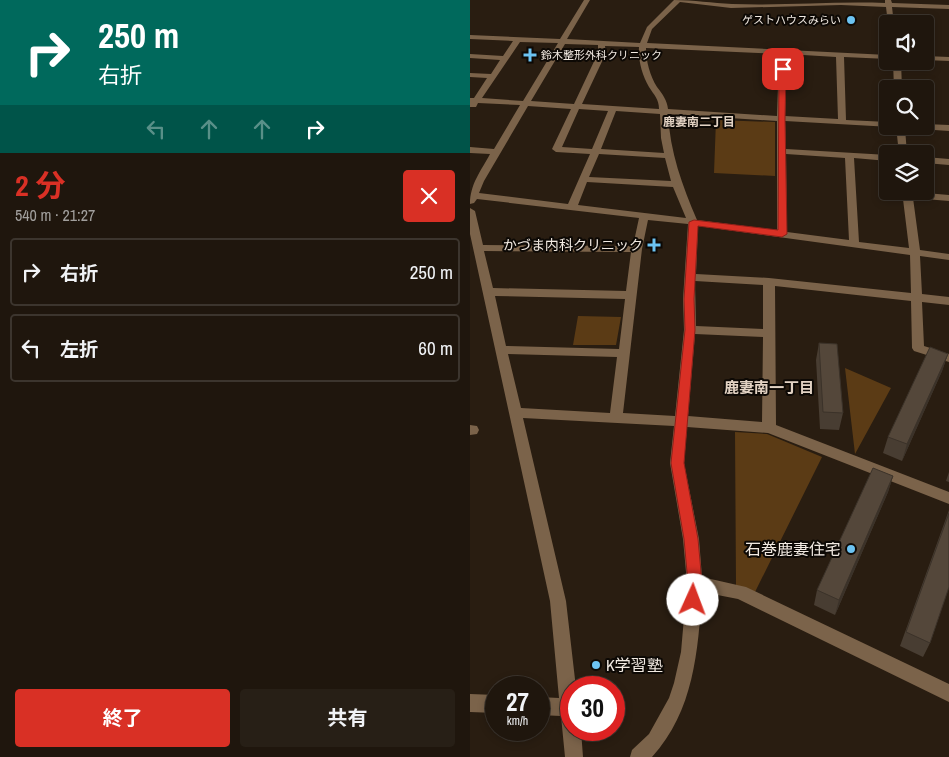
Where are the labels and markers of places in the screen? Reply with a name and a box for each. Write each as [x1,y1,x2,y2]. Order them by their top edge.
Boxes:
place label: ゲストハウスみらい [742,13,841,27]
marker: ゲストハウスみらい [845,14,857,26]
marker: 鈴木整形外科クリニック [523,48,537,62]
place label: 鈴木整形外科クリニック [541,48,662,62]
pin [762,48,804,90]
place label: かづま内科クリニック [503,236,643,254]
marker: かづま内科クリニック [647,238,661,252]
place label: 石巻鹿妻住宅 [745,538,841,560]
marker: 石巻鹿妻住宅 [845,543,857,555]
place label: K学習塾 [606,654,663,676]
marker: K学習塾 [590,659,602,671]

